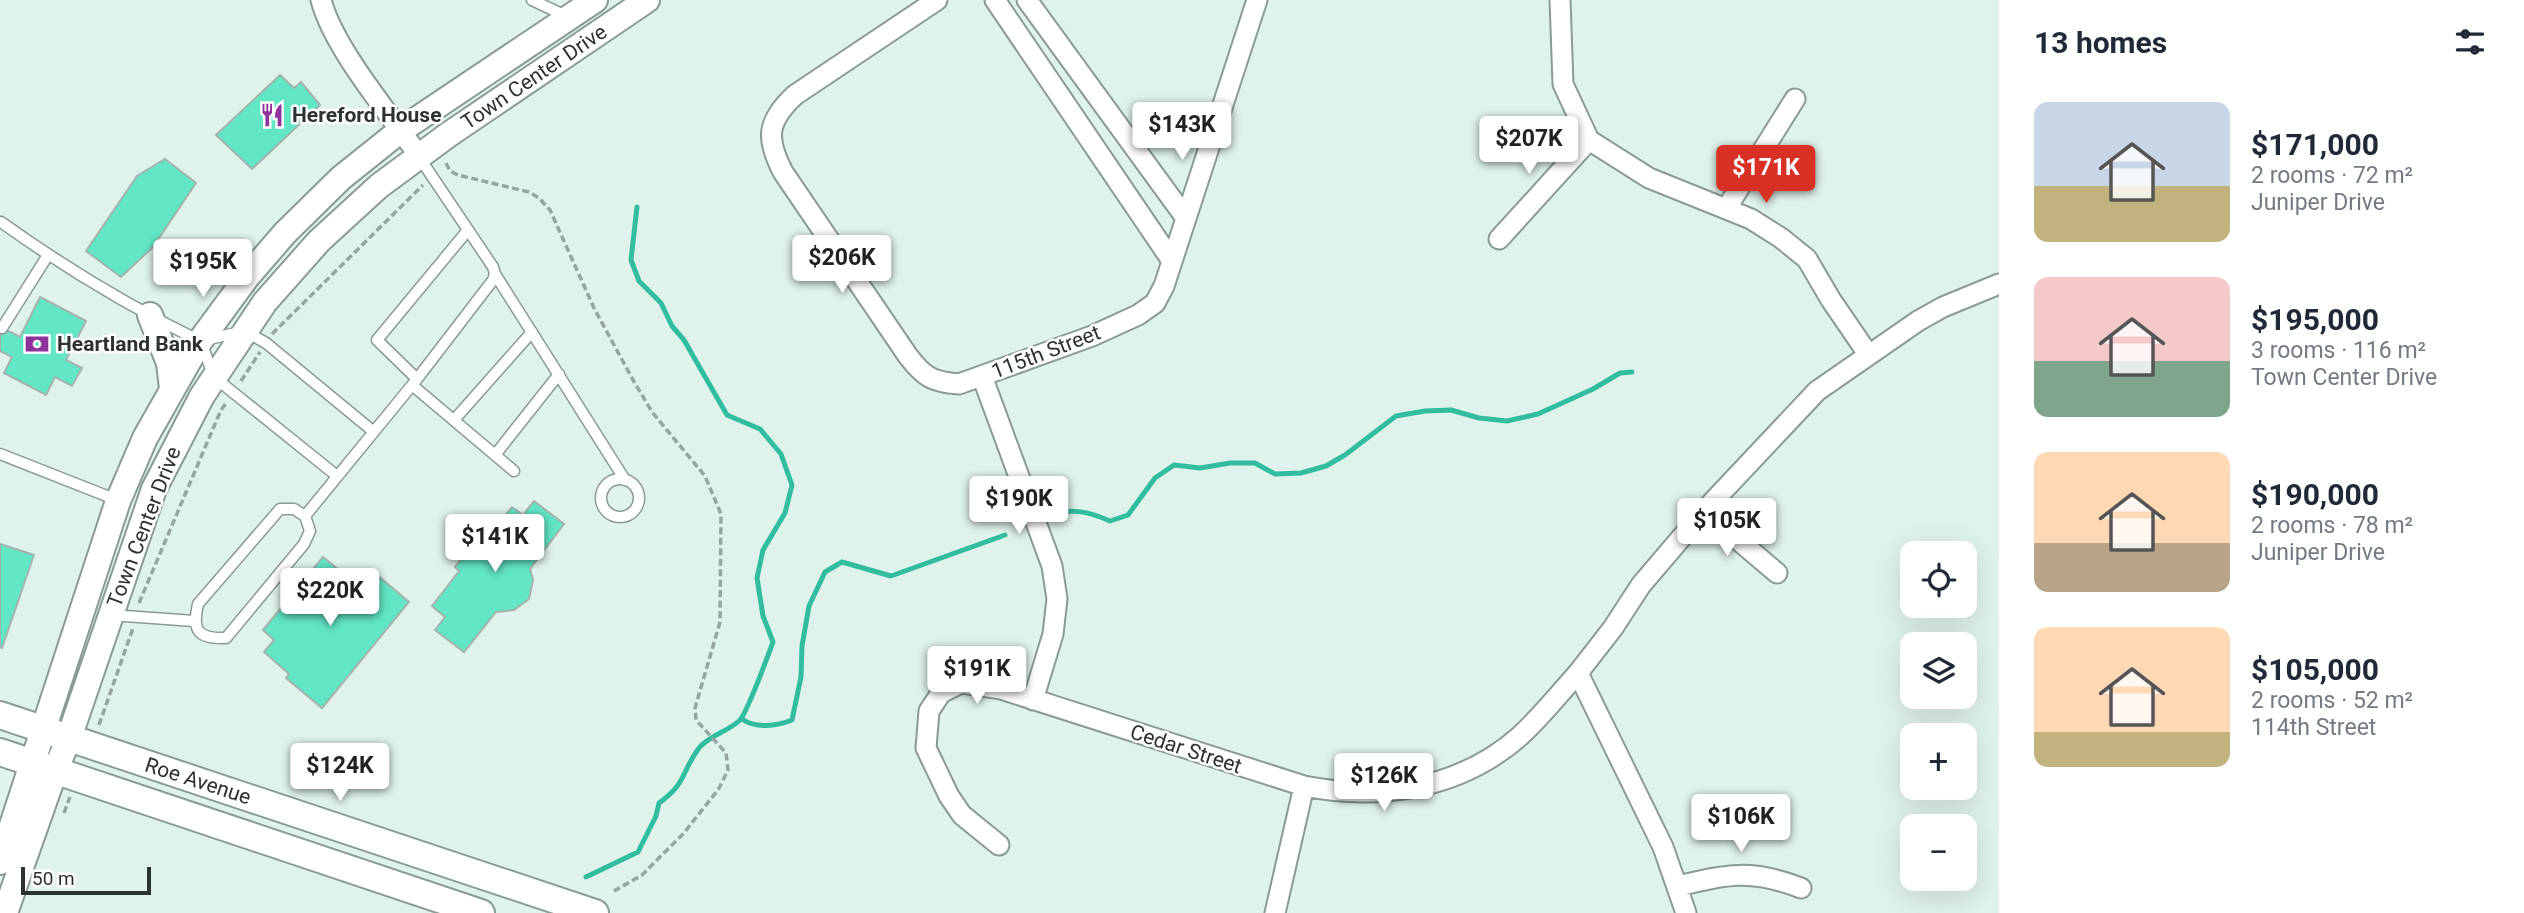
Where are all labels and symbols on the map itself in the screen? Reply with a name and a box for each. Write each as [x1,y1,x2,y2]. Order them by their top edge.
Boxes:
street label: Town Center Drive [457,20,611,134]
restaurant icon: Hereford House [258,101,286,129]
pin: $143K [1133,102,1231,162]
place label: Hereford House [292,103,441,127]
pin: $207K [1480,116,1578,176]
pin: $171K [1717,146,1815,205]
pin: $206K [793,236,891,295]
pin: $195K [154,240,252,299]
street label: 115th Street [988,320,1104,384]
bank icon: Heartland Bank [23,330,51,358]
place label: Heartland Bank [57,332,204,356]
street label: Town Center Drive [102,443,186,611]
pin: $190K [970,476,1068,536]
pin: $105K [1678,498,1776,558]
pin: $141K [446,514,544,574]
pin: $220K [281,568,379,628]
pin: $191K [928,646,1026,706]
street label: Cedar Street [1127,720,1245,778]
pin: $124K [291,744,389,803]
street label: Roe Avenue [142,753,254,809]
pin: $126K [1335,754,1433,813]
pin: $106K [1692,794,1790,854]
scale bar [21,864,150,896]

